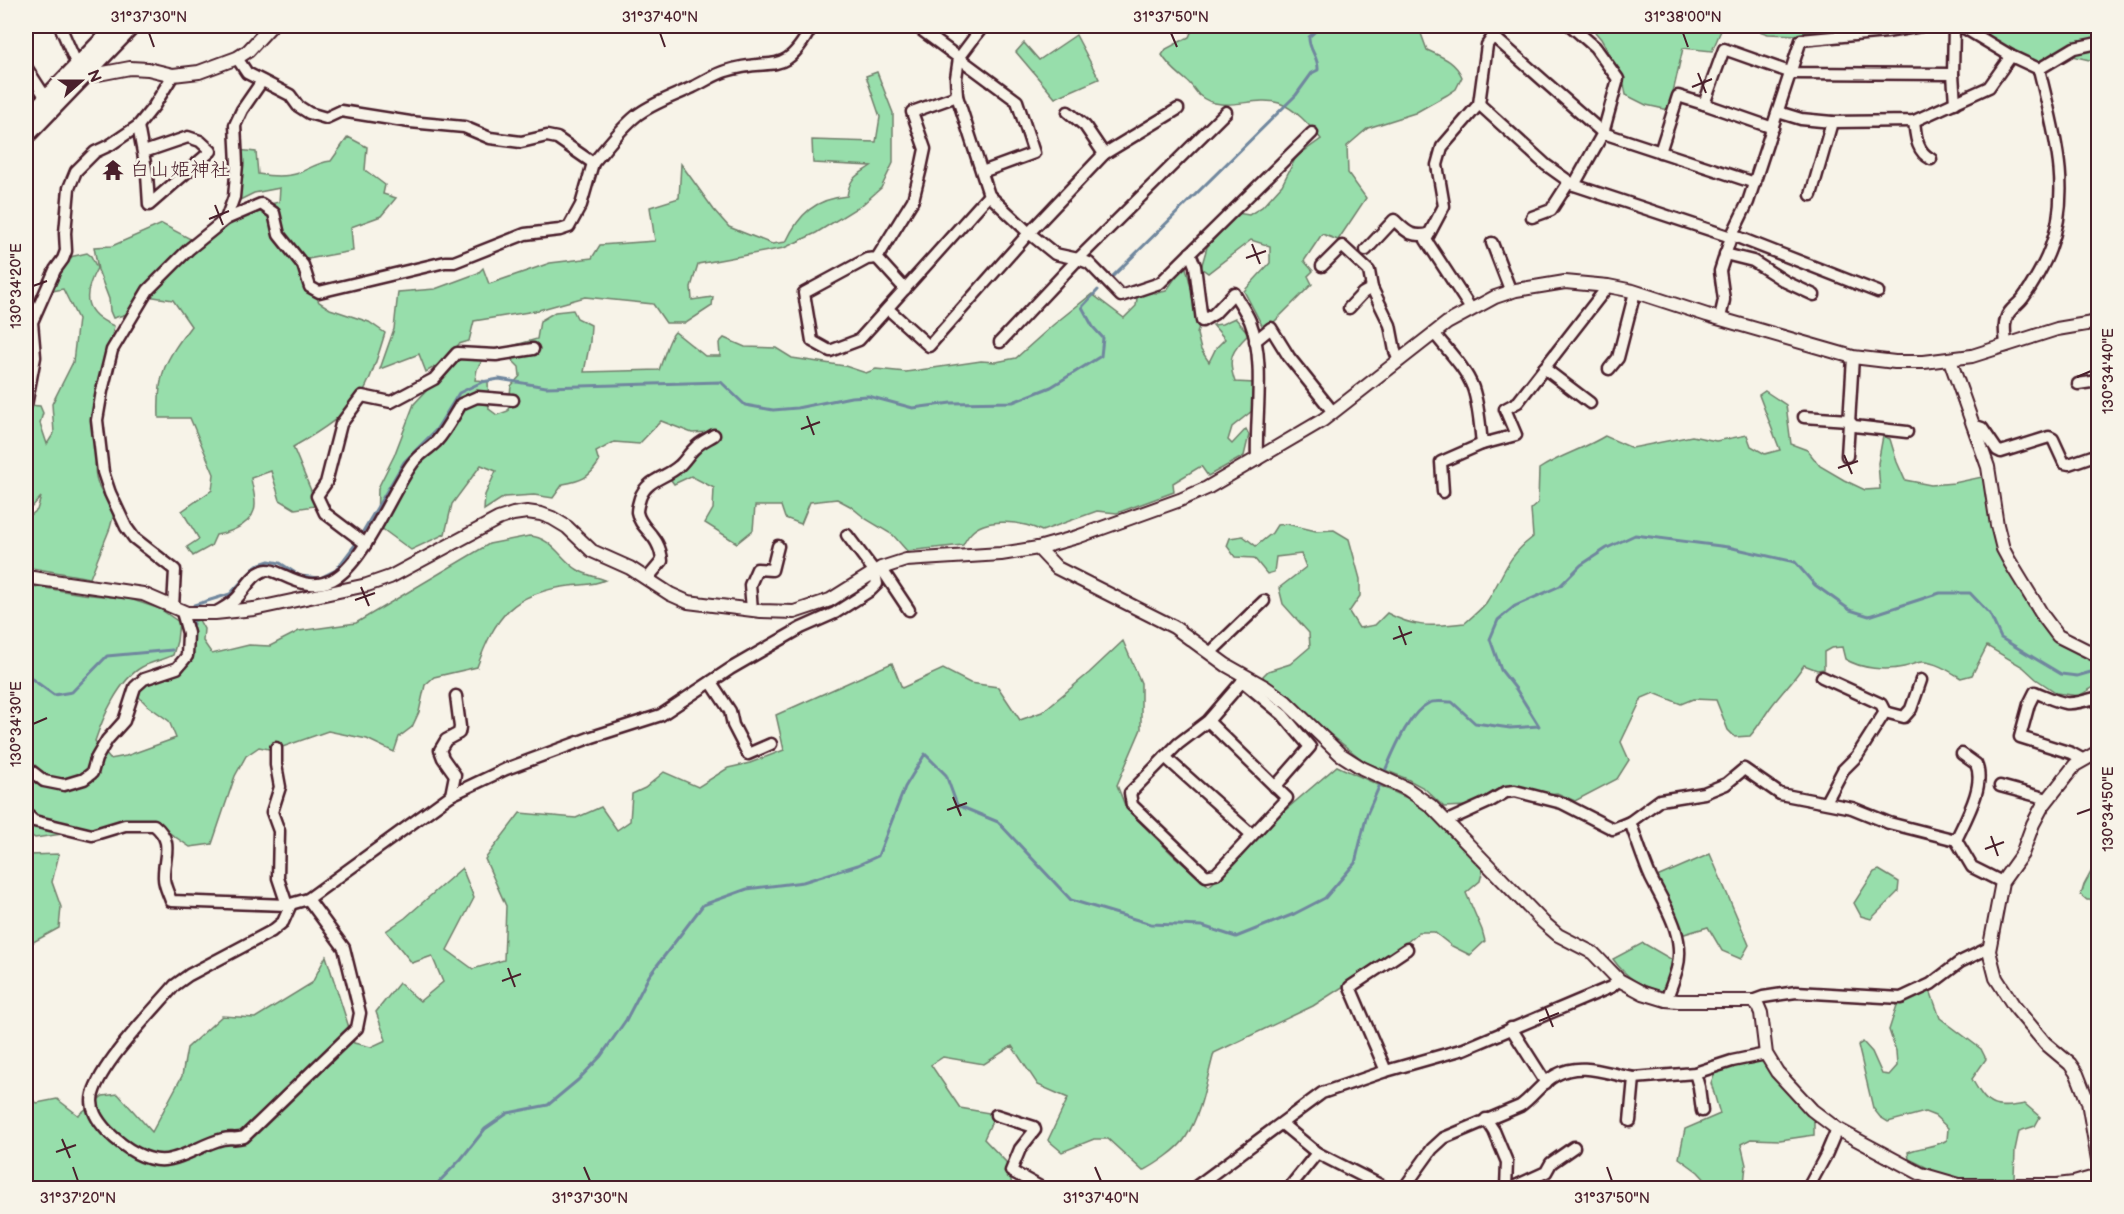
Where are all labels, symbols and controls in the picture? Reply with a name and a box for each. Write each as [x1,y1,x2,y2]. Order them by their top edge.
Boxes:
text: 31°37'30"N [111,8,187,27]
text: 31°37'40"N [622,8,698,27]
text: 31°37'50"N [1133,8,1209,27]
text: 31°38'00"N [1644,8,1722,27]
north arrow [51,51,111,111]
text: N [83,67,105,85]
temple icon: 白山姫神社 [101,158,125,182]
place label: 白山姫神社 [130,158,230,182]
text: 130°34'20"E [7,243,26,329]
text: 130°34'40"E [2099,328,2118,414]
text: 130°34'30"E [7,681,26,767]
text: 130°34'50"E [2099,766,2118,852]
text: 31°37'20"N [40,1189,116,1208]
text: 31°37'30"N [552,1189,628,1208]
text: 31°37'40"N [1063,1189,1139,1208]
text: 31°37'50"N [1574,1189,1650,1208]

